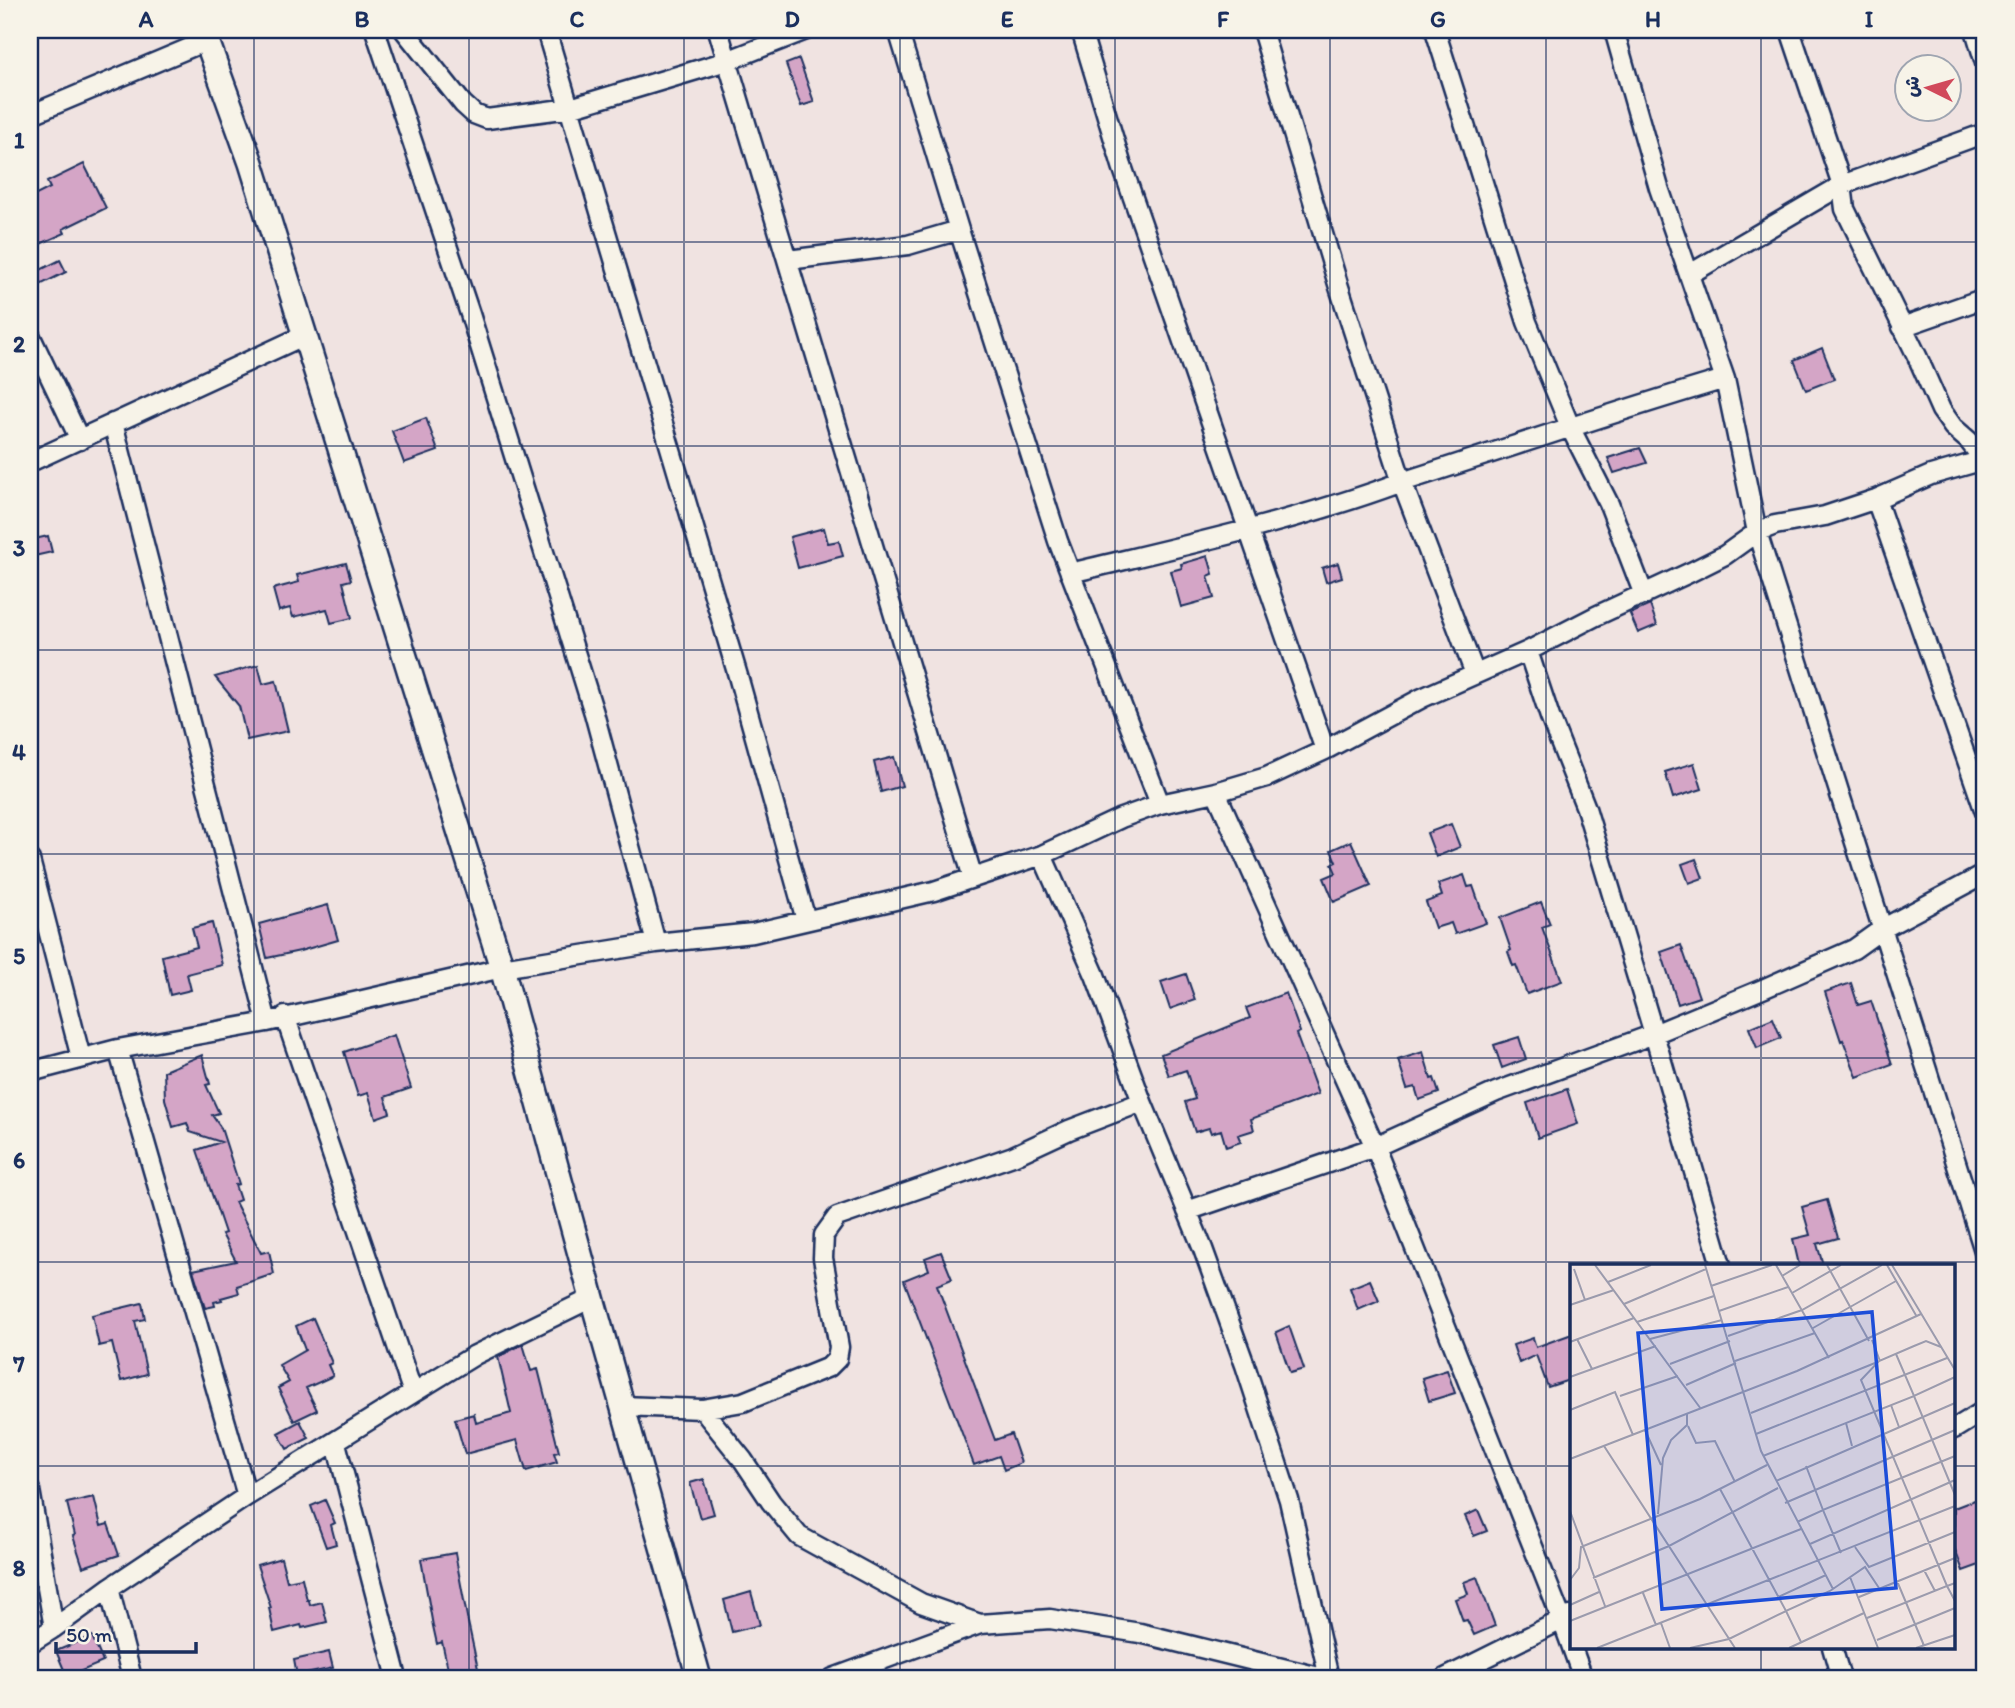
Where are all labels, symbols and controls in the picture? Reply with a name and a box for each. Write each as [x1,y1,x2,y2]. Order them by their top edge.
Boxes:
text: A [138,5,154,33]
text: B [355,5,370,33]
text: C [570,5,585,33]
text: D [784,5,800,33]
text: E [1001,5,1014,33]
text: F [1217,5,1230,33]
text: G [1430,5,1446,33]
text: H [1645,5,1661,33]
text: I [1865,5,1874,33]
north arrow [1892,52,1962,122]
text: ش [1899,75,1924,98]
text: 1 [14,126,25,154]
text: 2 [13,330,26,358]
text: 3 [13,534,26,562]
text: 4 [12,738,26,766]
text: 5 [13,942,25,970]
text: 6 [13,1146,25,1174]
inset map [1570,1264,1955,1648]
text: 7 [12,1350,25,1378]
text: 8 [13,1554,26,1582]
scale bar [56,1610,196,1654]
text: 50 m [66,1622,113,1647]

